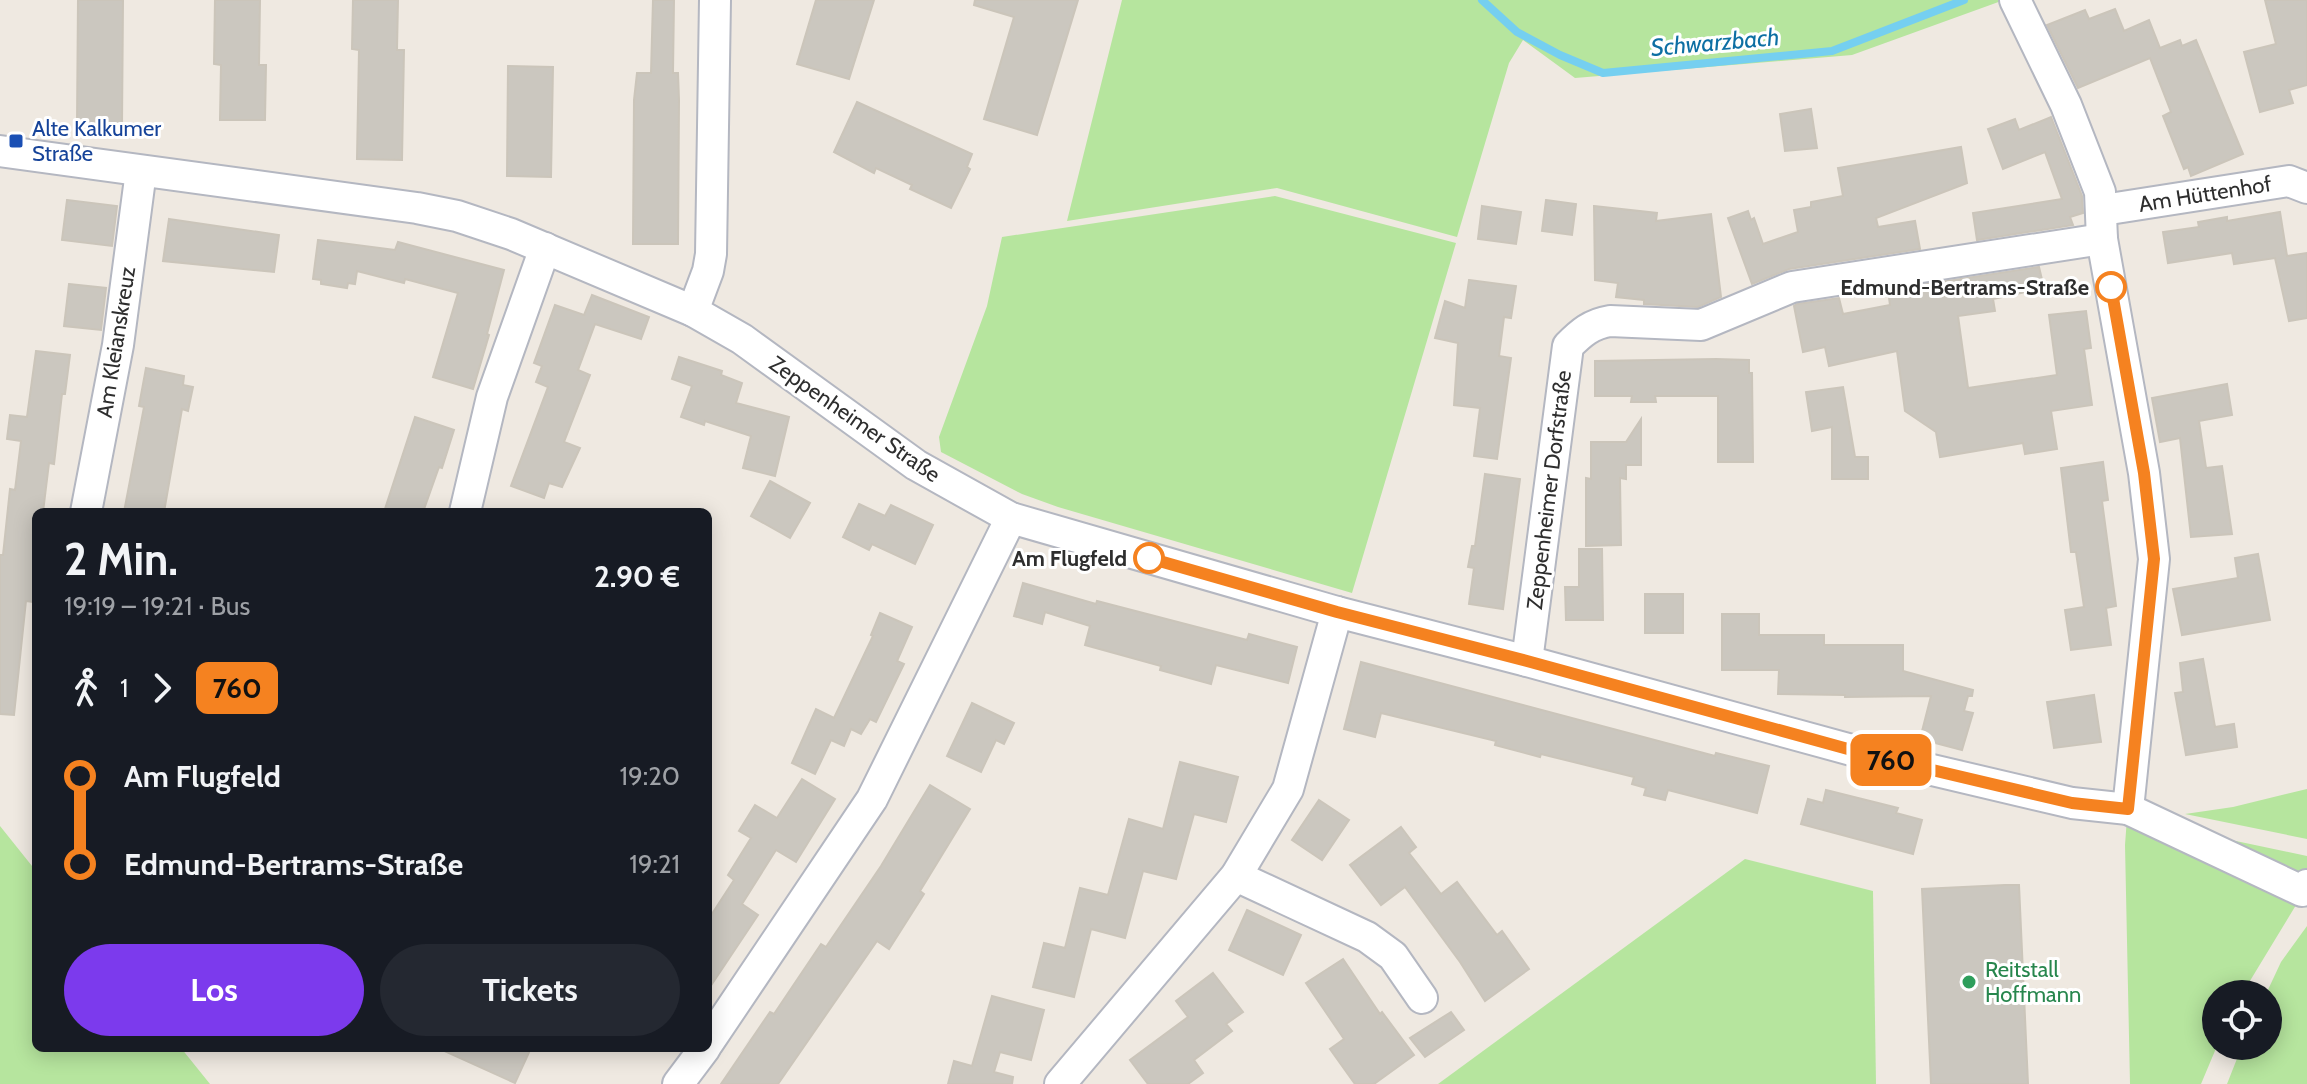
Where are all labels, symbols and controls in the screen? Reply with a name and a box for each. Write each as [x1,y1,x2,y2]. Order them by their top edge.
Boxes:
water label: Schwarzbach [1650,22,1780,62]
place label: Alte Kalkumer Straße [32,115,161,167]
marker: Alte Kalkumer Straße [7,132,25,150]
street label: Am Hüttenhof [2137,170,2273,218]
street label: Am Kleianskreuz [91,264,141,420]
marker: Edmund-Bertrams-Straße [2096,272,2126,302]
place label: Edmund-Bertrams-Straße [1840,274,2089,301]
street label: Zeppenheimer Straße [764,350,946,488]
street label: Zeppenheimer Dorfstraße [1521,369,1577,611]
text: 2 Min. [64,533,178,586]
marker: Am Flugfeld [1134,543,1164,573]
place label: Am Flugfeld [1012,545,1127,572]
text: 2.90 € [594,558,680,595]
text: 19:19 – 19:21 · Bus [64,590,250,622]
icon: walk [64,666,108,710]
icon: forward [140,666,184,710]
text: 760 [212,671,262,705]
text: 1 [120,672,128,704]
line badge: 760 [1845,734,1937,786]
text: 760 [1866,743,1916,777]
text: Am Flugfeld [124,758,281,795]
text: 19:20 [620,760,680,792]
text: Edmund-Bertrams-Straße [124,846,463,883]
text: 19:21 [629,848,680,880]
button: Los [64,944,364,1036]
button: Tickets [380,944,680,1036]
place label: Reitstall Hoffmann [1985,956,2081,1008]
marker: Reitstall Hoffmann [1960,973,1978,991]
map controls [2202,980,2282,1060]
button: locate [2202,980,2282,1060]

